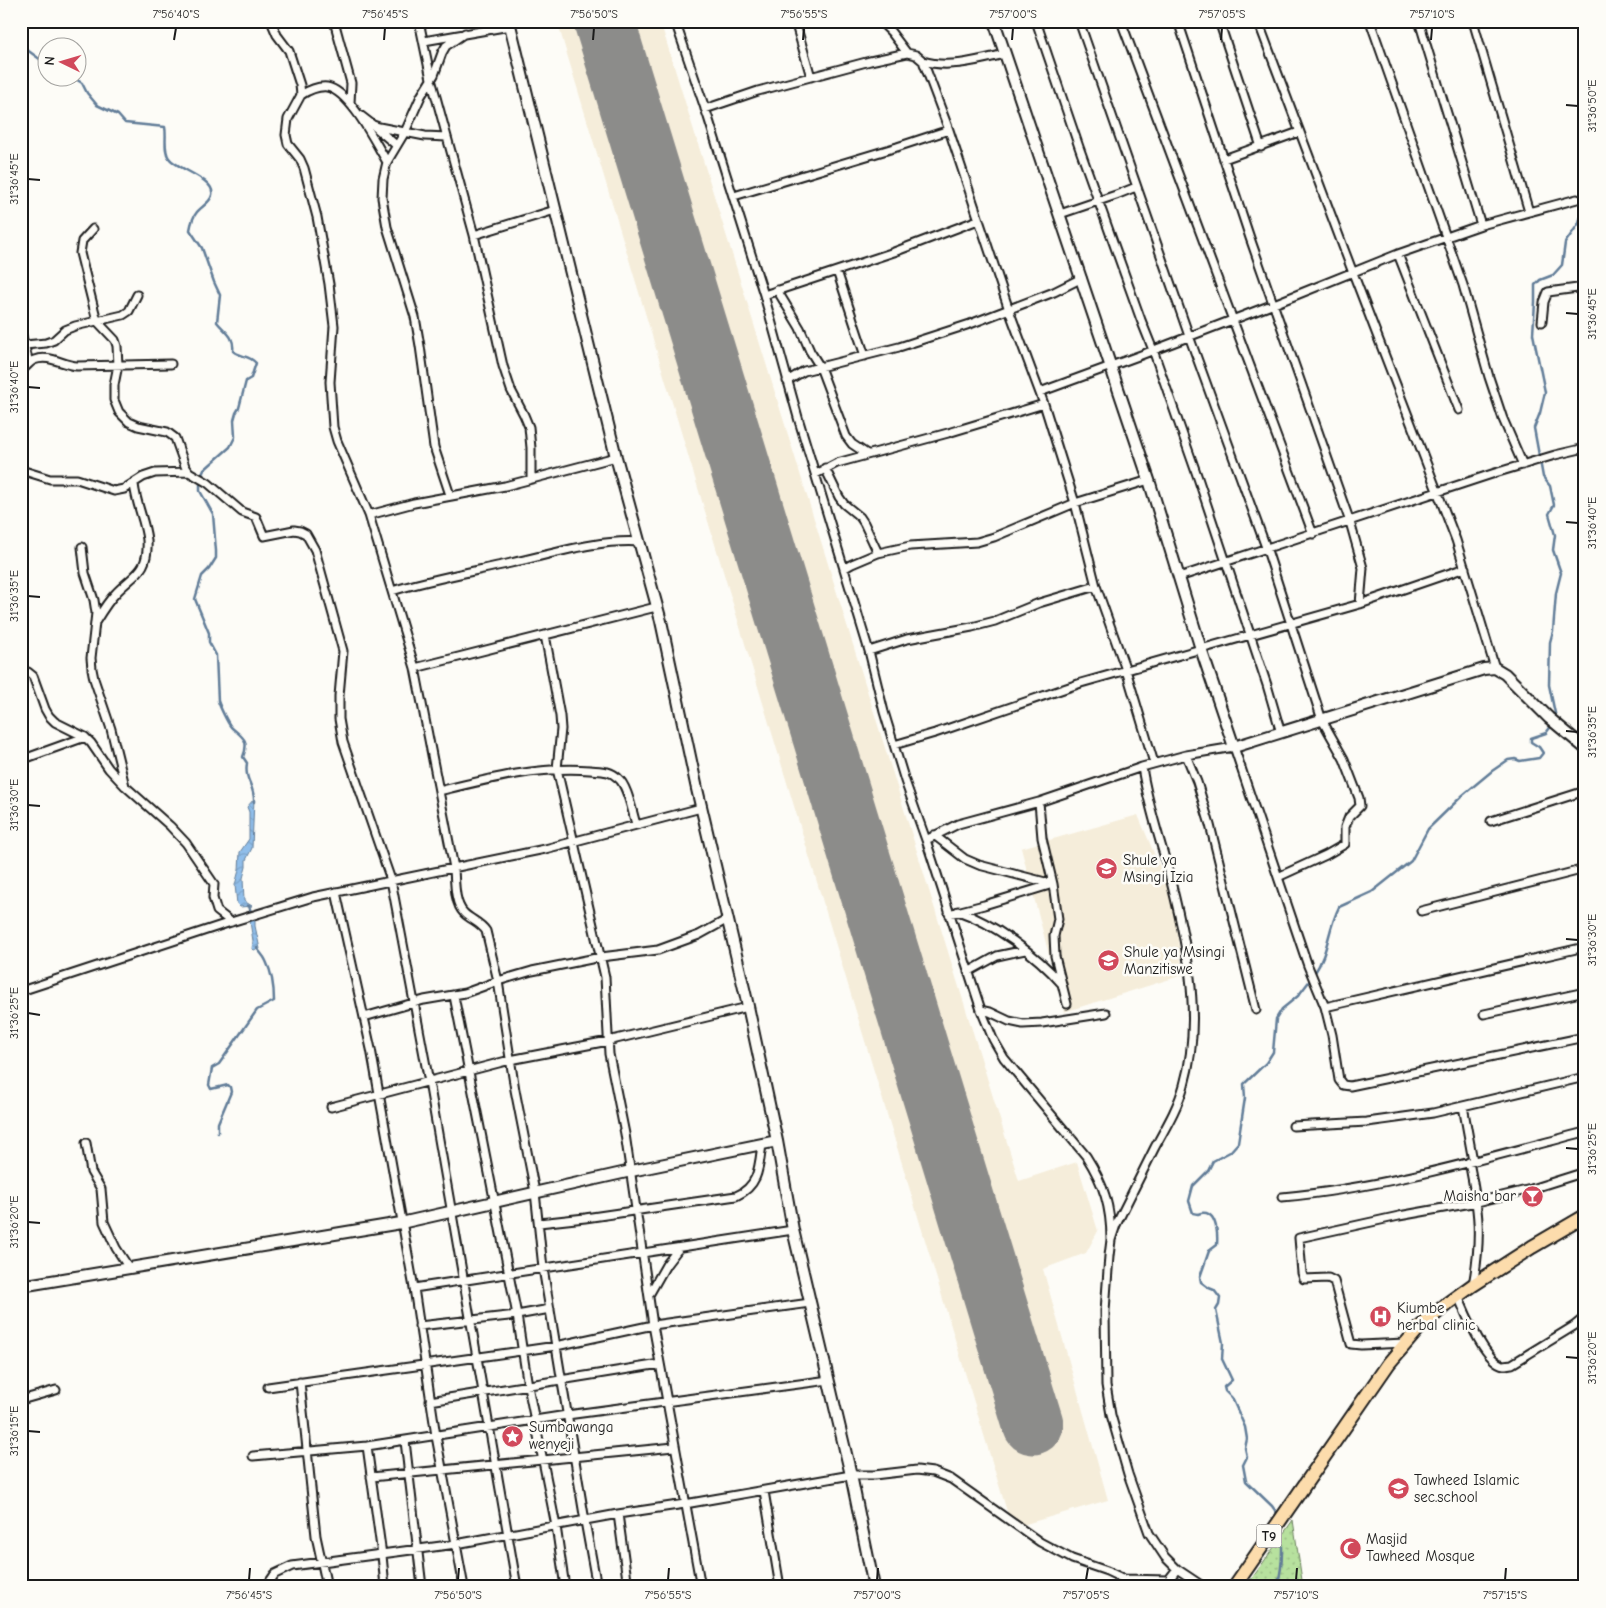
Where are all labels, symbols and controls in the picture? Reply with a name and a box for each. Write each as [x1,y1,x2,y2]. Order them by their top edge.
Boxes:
text: 7°56'40"S [152,7,200,21]
text: 7°56'45"S [362,7,408,21]
text: 7°56'50"S [570,7,618,21]
text: 7°56'55"S [781,7,828,21]
text: 7°57'00"S [989,7,1037,21]
text: 7°57'05"S [1199,7,1246,21]
text: 7°57'10"S [1409,7,1455,21]
north arrow [38,38,88,88]
text: N [41,56,58,66]
text: 31°36'50"E [1585,79,1599,133]
text: 31°36'45"E [7,153,21,205]
text: 31°36'45"E [1585,288,1599,340]
text: 31°36'40"E [7,361,21,413]
text: 31°36'40"E [1585,497,1599,549]
text: 31°36'35"E [7,570,21,622]
text: 31°36'35"E [1585,706,1599,758]
text: 31°36'30"E [7,779,21,831]
place label: Shule ya Msingi Izia [1123,851,1193,886]
school or university icon: Shule ya Msingi Izia [1095,857,1119,881]
text: 31°36'30"E [1585,914,1599,966]
place label: Shule ya Msingi Manzitiswe [1124,943,1225,978]
school or university icon: Shule ya Msingi Manzitiswe [1096,949,1120,973]
text: 31°36'25"E [7,987,21,1039]
text: 31°36'25"E [1585,1123,1599,1175]
bar icon: Maisha bar [1520,1184,1544,1208]
place label: Maisha bar [1444,1187,1516,1205]
text: 31°36'20"E [7,1196,21,1248]
place label: Kiumbe herbal clinic [1397,1299,1475,1334]
hospital icon: Kiumbe herbal clinic [1369,1305,1393,1329]
text: 31°36'20"E [1585,1332,1599,1384]
text: 31°36'15"E [7,1406,21,1456]
place label: Sumbawanga wenyeji [529,1418,614,1453]
place icon: Sumbawanga wenyeji [501,1424,525,1448]
place label: Tawheed Islamic sec.school [1414,1471,1519,1506]
school or university icon: Tawheed Islamic sec.school [1386,1477,1410,1501]
road number: T9 [1256,1524,1282,1548]
place label: Masjid Tawheed Mosque [1366,1530,1475,1565]
mosque icon: Masjid Tawheed Mosque [1338,1536,1362,1560]
text: 7°56'45"S [226,1588,272,1602]
text: 7°56'50"S [434,1588,482,1602]
text: 7°56'55"S [645,1588,692,1602]
text: 7°57'00"S [853,1588,901,1602]
text: 7°57'05"S [1063,1588,1110,1602]
text: 7°57'10"S [1273,1588,1319,1602]
text: 7°57'15"S [1483,1588,1528,1602]

